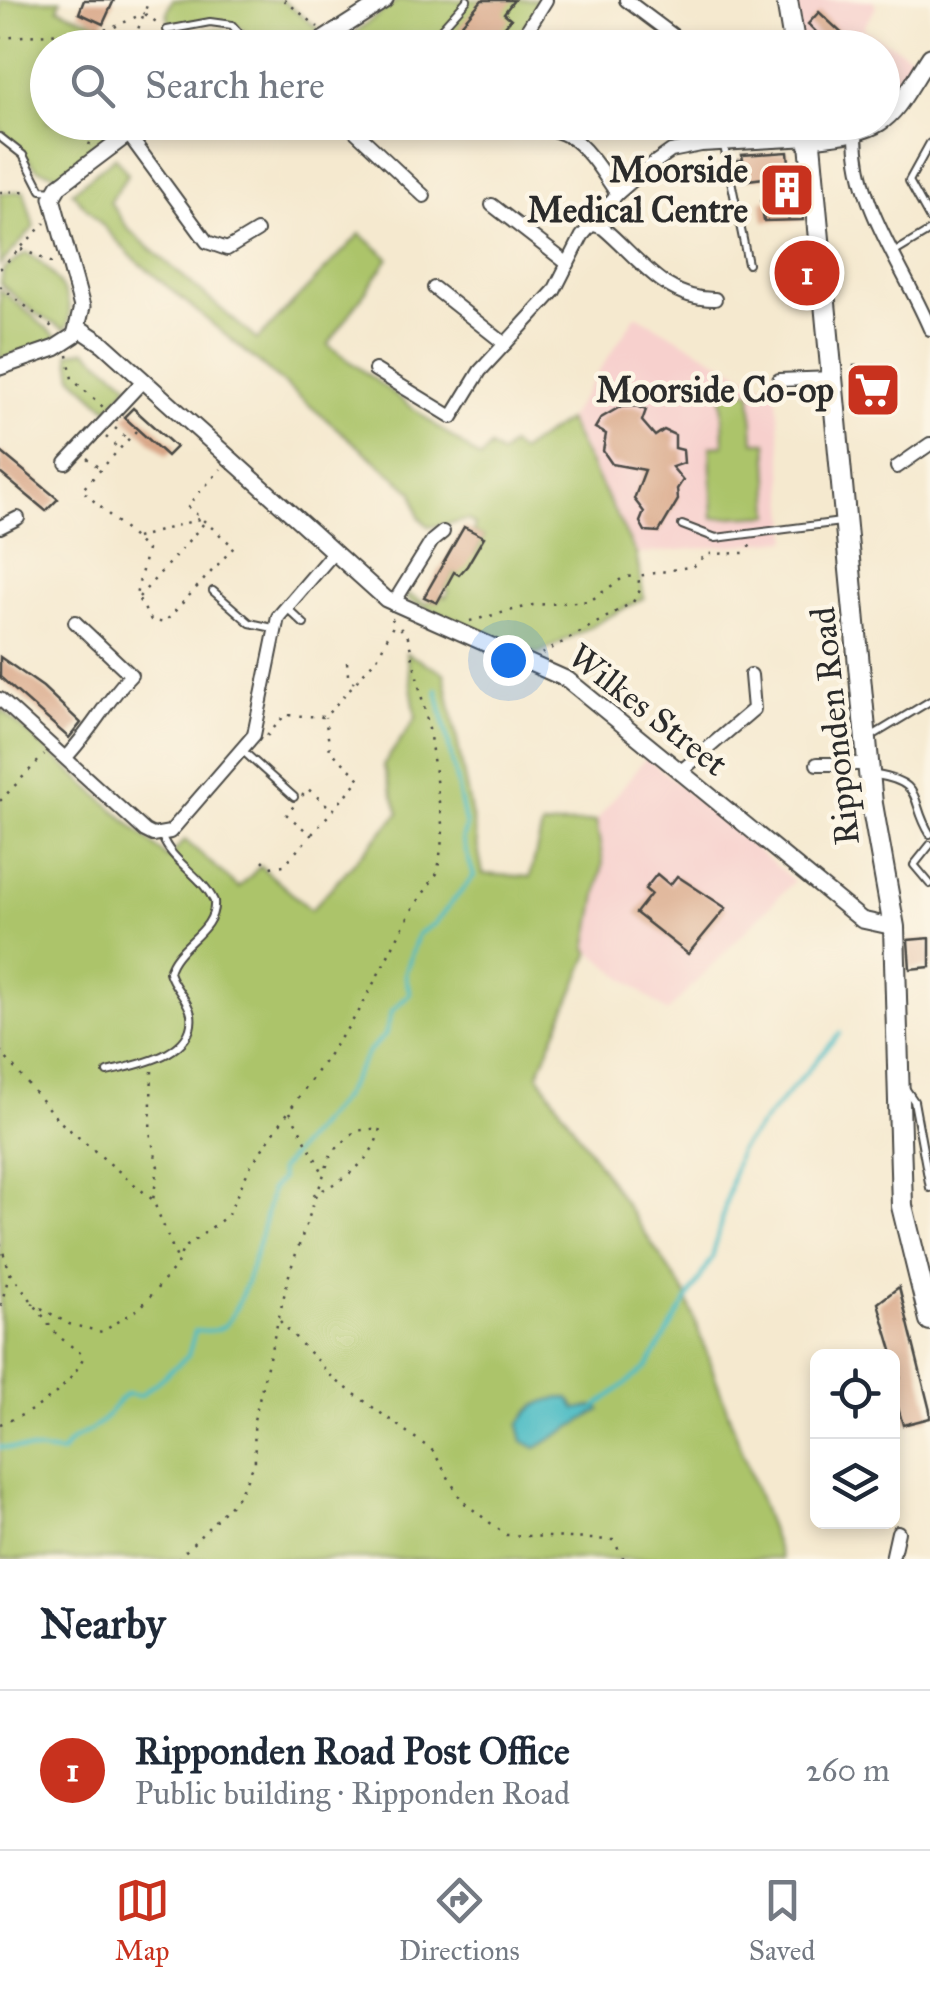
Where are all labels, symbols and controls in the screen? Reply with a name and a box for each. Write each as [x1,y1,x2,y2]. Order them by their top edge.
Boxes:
search box [30,30,900,140]
icon: search [65,58,120,113]
text: Search here [145,62,325,108]
place label: Moorside Medical Centre [527,149,748,232]
building icon: Moorside Medical Centre [757,160,817,220]
pin: 1 [774,236,840,310]
supermarket icon: Moorside Co-op [843,360,903,420]
place label: Moorside Co-op [596,369,834,412]
street label: Ripponden Road [801,604,869,847]
your location [483,635,534,686]
street label: Wilkes Street [560,635,736,785]
map controls [810,1349,900,1529]
button: locate [810,1349,900,1439]
button: layers [810,1439,900,1529]
text: Nearby [40,1598,165,1650]
text: Ripponden Road Post Office [135,1728,570,1774]
text: 1 [66,1751,79,1790]
text: 260 m [805,1751,890,1790]
text: Public building · Ripponden Road [135,1774,570,1813]
tab: Map [115,1873,170,1968]
tab: Directions [399,1873,520,1968]
tab: Saved [749,1873,815,1968]

